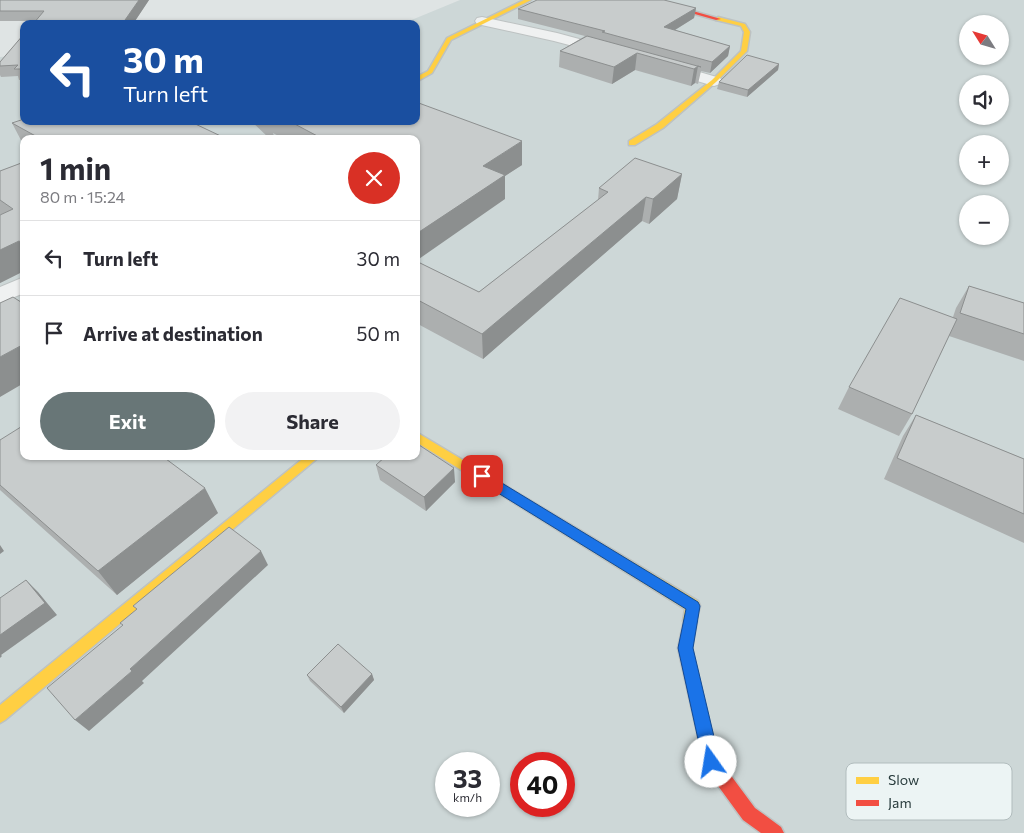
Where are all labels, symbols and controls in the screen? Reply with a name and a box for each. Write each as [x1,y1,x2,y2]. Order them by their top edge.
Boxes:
north arrow [959,15,1009,65]
map controls [959,15,1009,245]
text: 30 m [123,37,204,80]
icon: left [40,40,105,105]
button: sound [959,75,1009,125]
text: Turn left [123,80,208,107]
button: + [959,135,1009,185]
text: 1 min [40,149,111,186]
button: close [348,152,400,204]
text: 80 m · 15:24 [40,187,125,206]
button: − [959,195,1009,245]
icon: left [40,244,68,272]
text: Turn left [83,247,158,270]
text: 30 m [357,247,400,270]
icon: arrive [40,319,68,347]
text: Arrive at destination [83,322,263,345]
text: 50 m [356,322,400,345]
button: Exit [40,392,215,450]
button: Share [225,392,400,450]
pin [461,455,503,497]
icon: arrive [468,462,496,490]
position arrow [684,735,736,787]
speed limit sign: 40 [510,752,575,817]
text: 33 [453,763,482,793]
legend [846,763,1012,820]
text: Slow [888,771,919,788]
text: km/h [453,790,482,804]
text: Jam [888,794,912,811]

